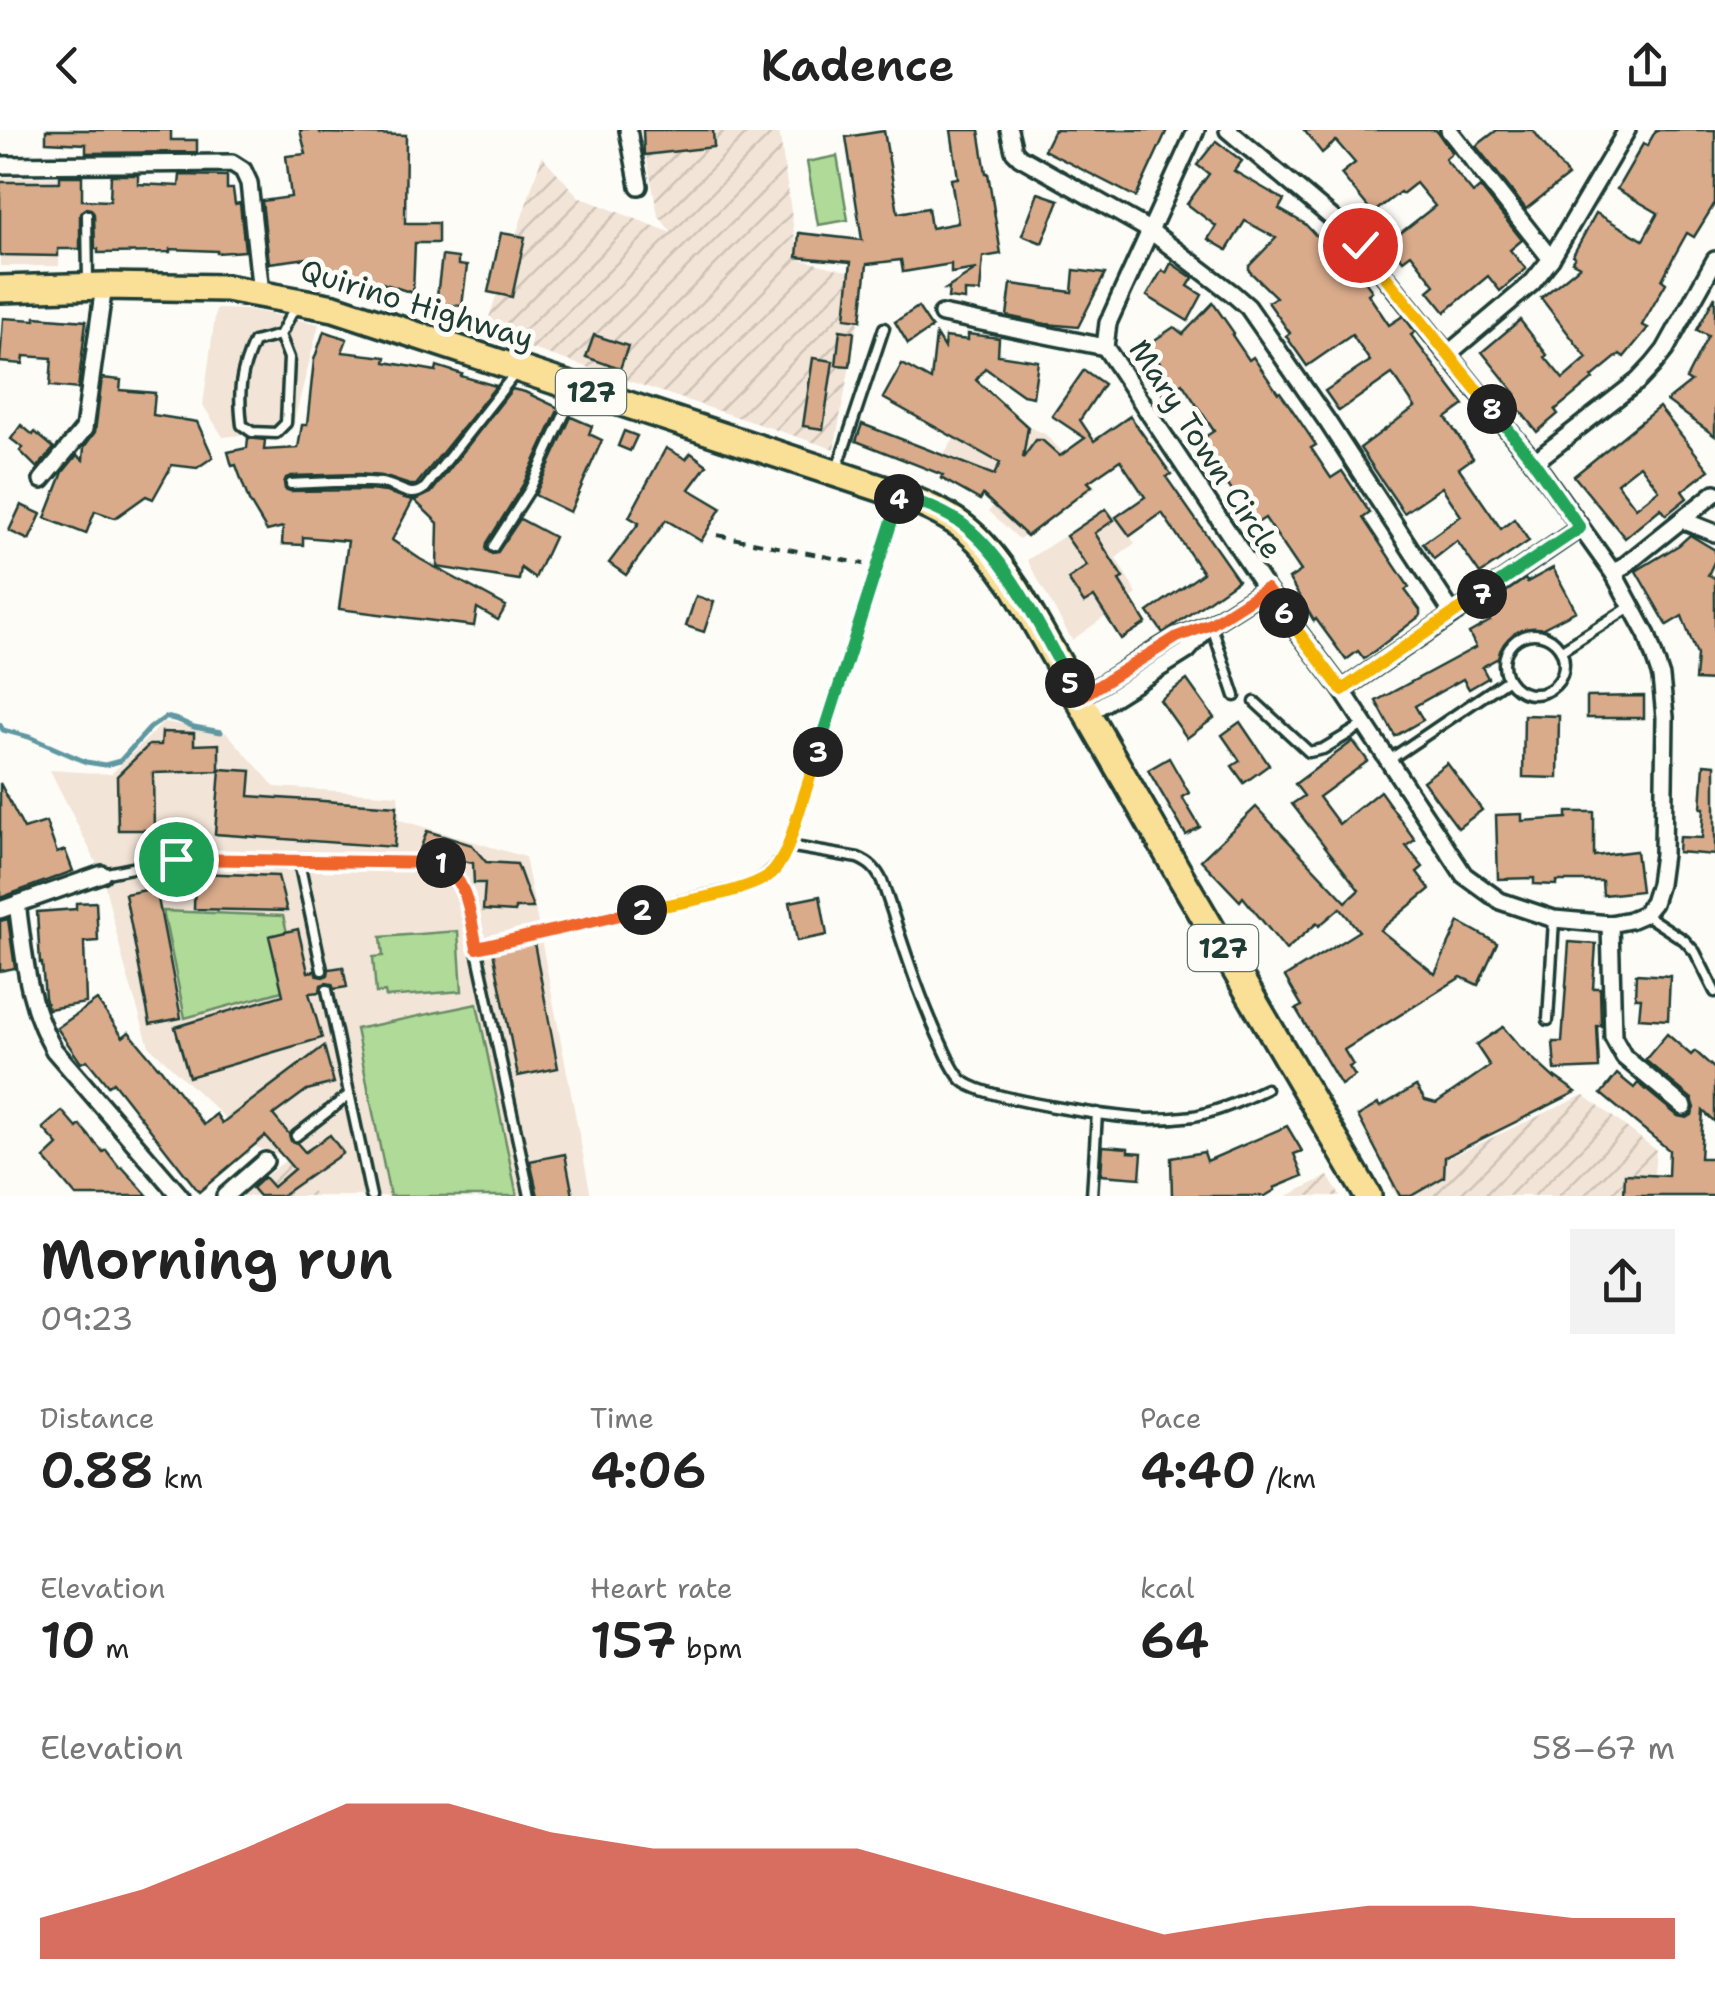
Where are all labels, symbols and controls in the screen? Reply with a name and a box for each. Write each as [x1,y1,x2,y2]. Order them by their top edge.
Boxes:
text: Kadence [761,35,954,95]
icon: back [40,38,95,93]
icon: share [1620,38,1675,93]
pin [1318,203,1403,288]
icon: check [1333,218,1388,273]
street label: Quirino Highway [295,249,539,359]
street label: Mary Town Circle [1120,331,1292,567]
road number: 127 [556,369,626,415]
pin: 8 [1467,384,1517,434]
text: 8 [1482,390,1502,428]
pin: 4 [874,474,924,524]
text: 4 [889,480,909,518]
pin: 7 [1457,569,1507,619]
text: 7 [1472,575,1492,613]
pin: 6 [1259,588,1309,638]
text: 6 [1274,594,1294,632]
pin: 5 [1045,658,1095,708]
text: 5 [1061,664,1079,702]
pin: 3 [793,727,843,777]
text: 3 [808,733,828,771]
pin [134,817,219,902]
icon: arrive [149,832,204,887]
pin: 1 [416,838,466,888]
text: 1 [435,844,447,882]
pin: 2 [617,885,667,935]
text: 2 [632,891,652,929]
road number: 127 [1188,925,1258,971]
text: Morning run [40,1222,393,1296]
button: share [1570,1229,1675,1334]
text: 09:23 [40,1297,133,1340]
text: Distance [40,1399,155,1437]
text: Time [590,1399,654,1437]
text: Pace [1140,1399,1202,1437]
text: 0.88 [40,1437,154,1504]
text: 4:06 [590,1437,707,1504]
text: 4:40 [1140,1437,1257,1504]
text: km [154,1459,203,1497]
text: /km [1257,1459,1316,1497]
text: Elevation [40,1569,165,1607]
text: Heart rate [590,1569,733,1607]
text: kcal [1140,1569,1194,1607]
text: 10 [40,1607,96,1674]
text: 157 [590,1607,676,1674]
text: 64 [1140,1607,1209,1674]
text: m [96,1629,129,1667]
text: bpm [676,1629,742,1667]
text: Elevation [40,1726,183,1769]
text: 58–67 m [1532,1726,1675,1769]

